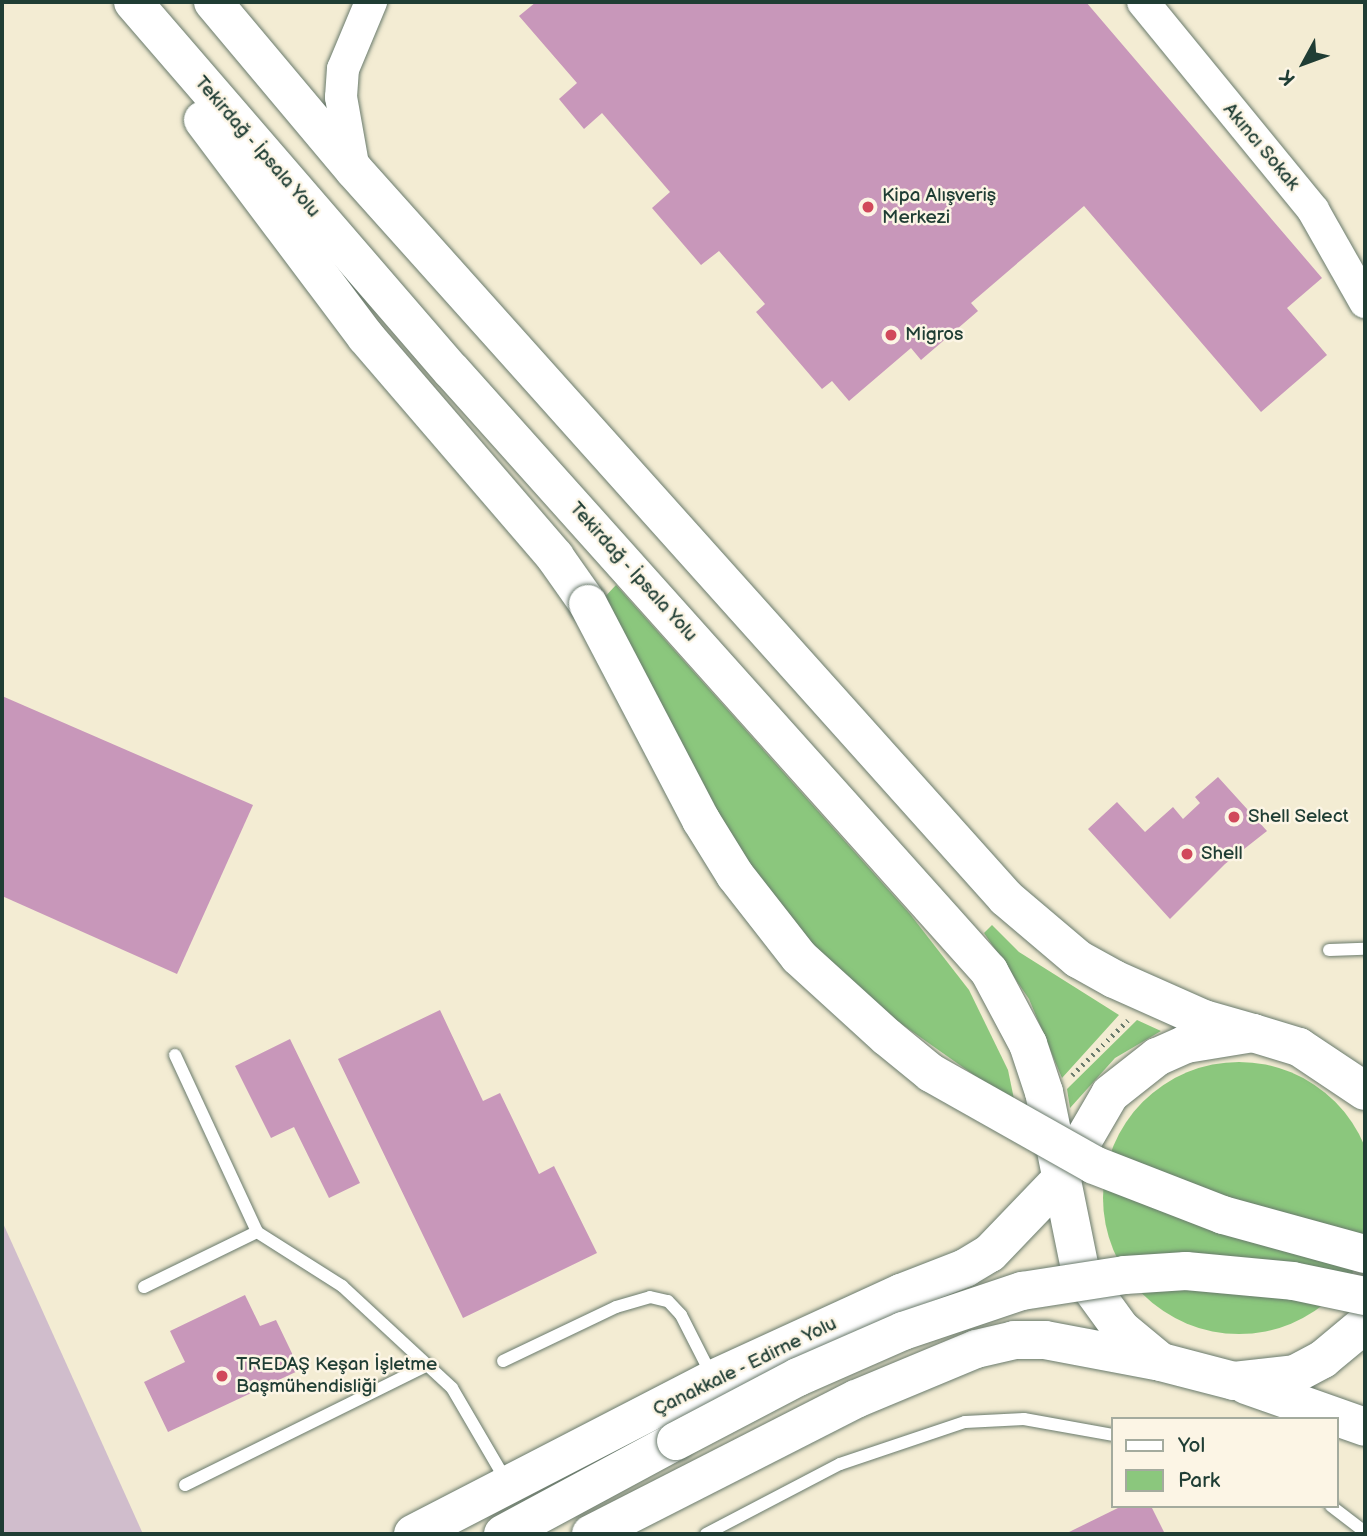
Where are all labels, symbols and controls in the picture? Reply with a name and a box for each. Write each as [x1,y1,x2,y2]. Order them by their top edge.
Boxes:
north arrow [1269,28,1339,98]
text: K [1275,65,1301,90]
street label: Tekirdağ - İpsala Yolu [189,71,325,223]
street label: Akıncı Sokak [1218,99,1304,195]
place label: Kipa Alışveriş Merkezi [882,185,996,229]
marker: Kipa Alışveriş Merkezi [860,199,876,215]
place label: Migros [905,324,963,346]
marker: Migros [883,327,899,343]
street label: Tekirdağ - İpsala Yolu [563,497,703,647]
place label: Shell Select [1248,806,1349,828]
marker: Shell Select [1226,809,1242,825]
place label: Shell [1201,843,1243,865]
marker: Shell [1179,846,1195,862]
street label: Çanakkale - Edirne Yolu [648,1312,842,1422]
place label: TREDAŞ Keşan İşletme Başmühendisliği [236,1354,437,1398]
marker: TREDAŞ Keşan İşletme Başmühendisliği [214,1368,230,1384]
legend [1112,1417,1339,1508]
text: Yol [1178,1433,1205,1458]
text: Park [1178,1468,1220,1493]

